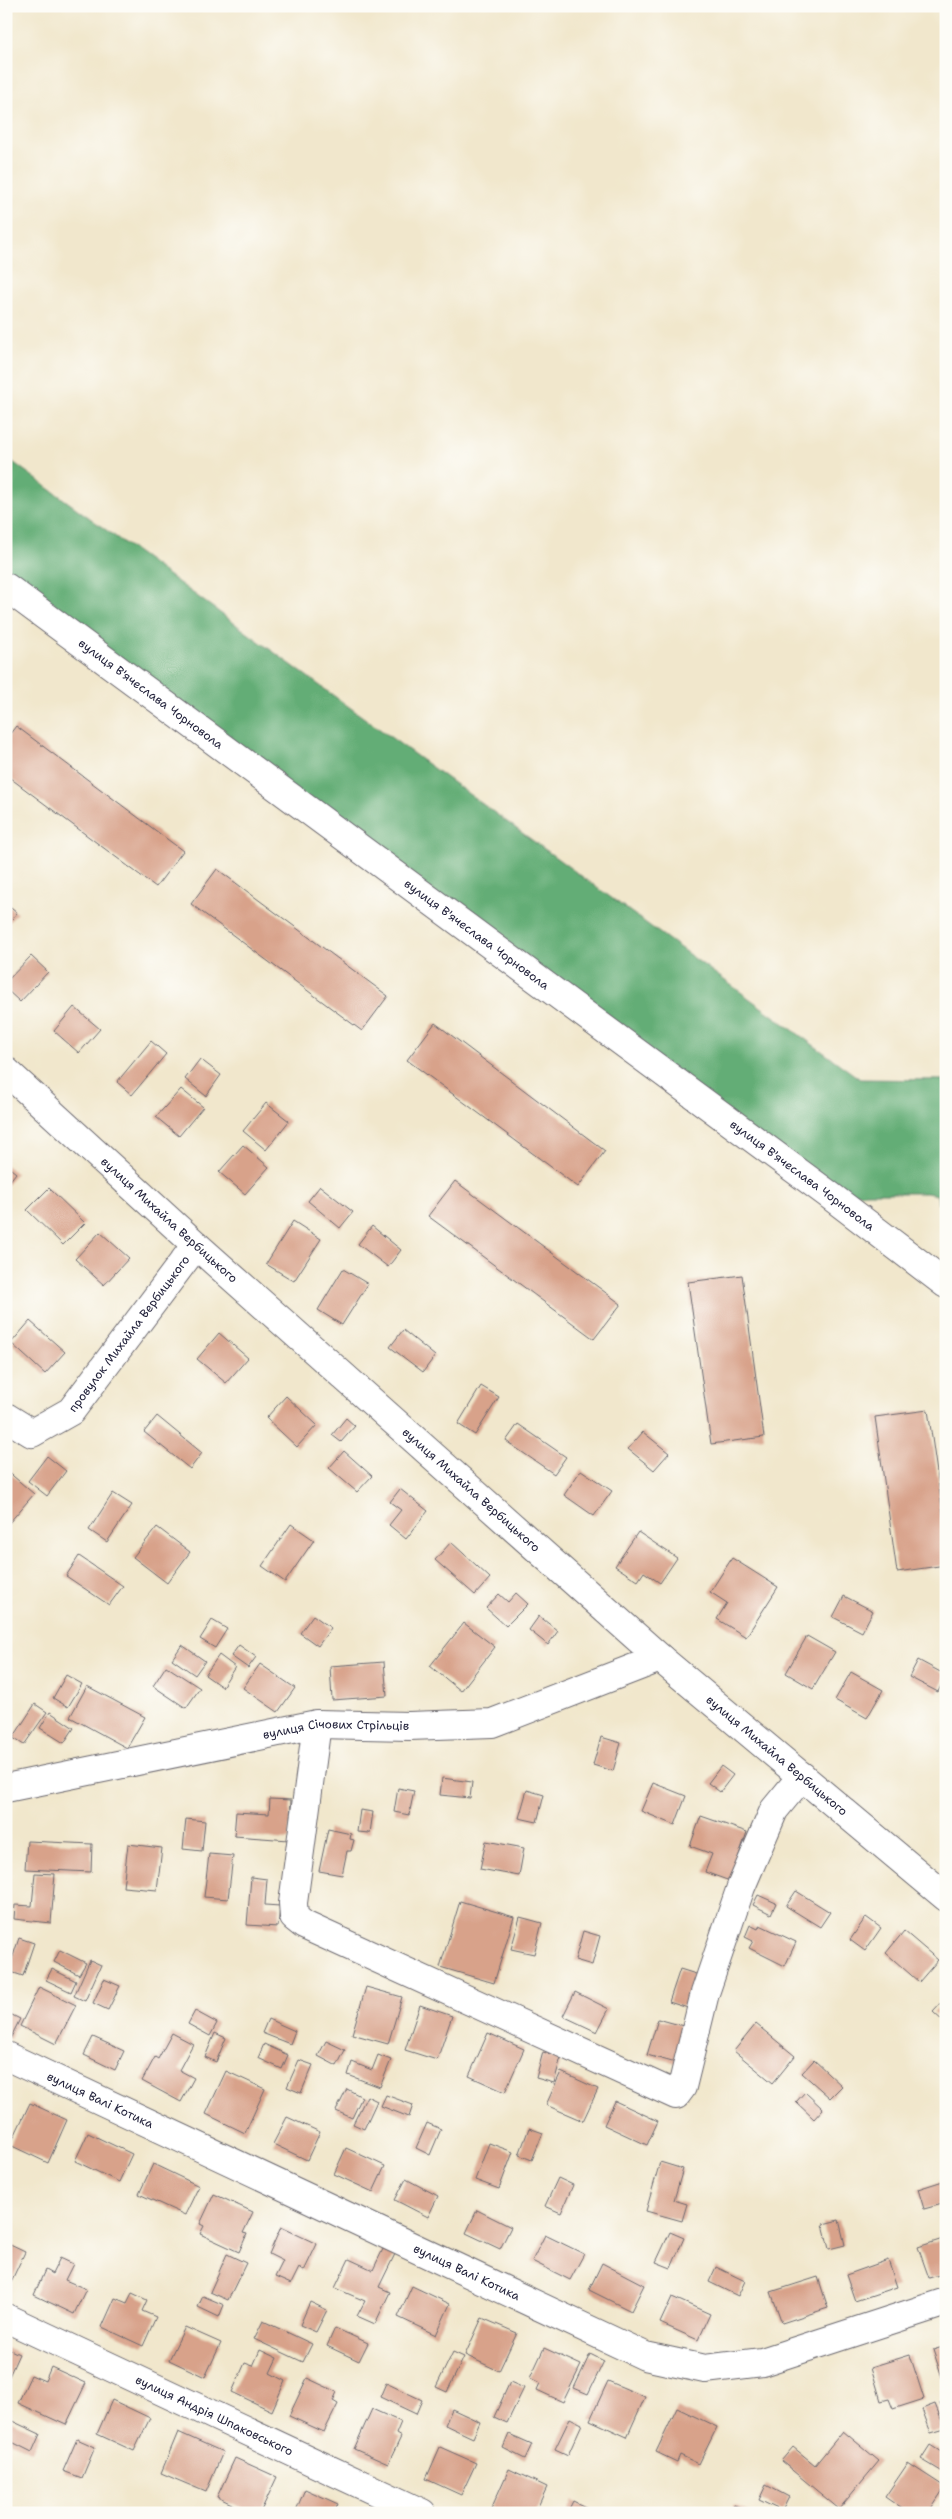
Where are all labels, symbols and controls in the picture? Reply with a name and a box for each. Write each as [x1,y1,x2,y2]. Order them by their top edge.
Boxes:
street label: вулиця В'ячеслава Чорновола [75,635,227,753]
street label: вулиця В'ячеслава Чорновола [401,876,553,994]
street label: вулиця В'ячеслава Чорновола [727,1116,878,1235]
street label: вулиця Михайла Вербицького [97,1154,241,1286]
street label: провулок Михайла Вербицького [65,1252,193,1415]
street label: вулиця Михайла Вербицького [399,1424,544,1556]
street label: вулиця Михайла Вербицького [703,1692,851,1819]
street label: вулиця Січових Стрільців [261,1716,409,1743]
street label: вулиця Валі Котика [44,2068,157,2132]
street label: вулиця Валі Котика [411,2240,523,2304]
street label: вулиця Андрія Шпаковського [133,2372,296,2460]

